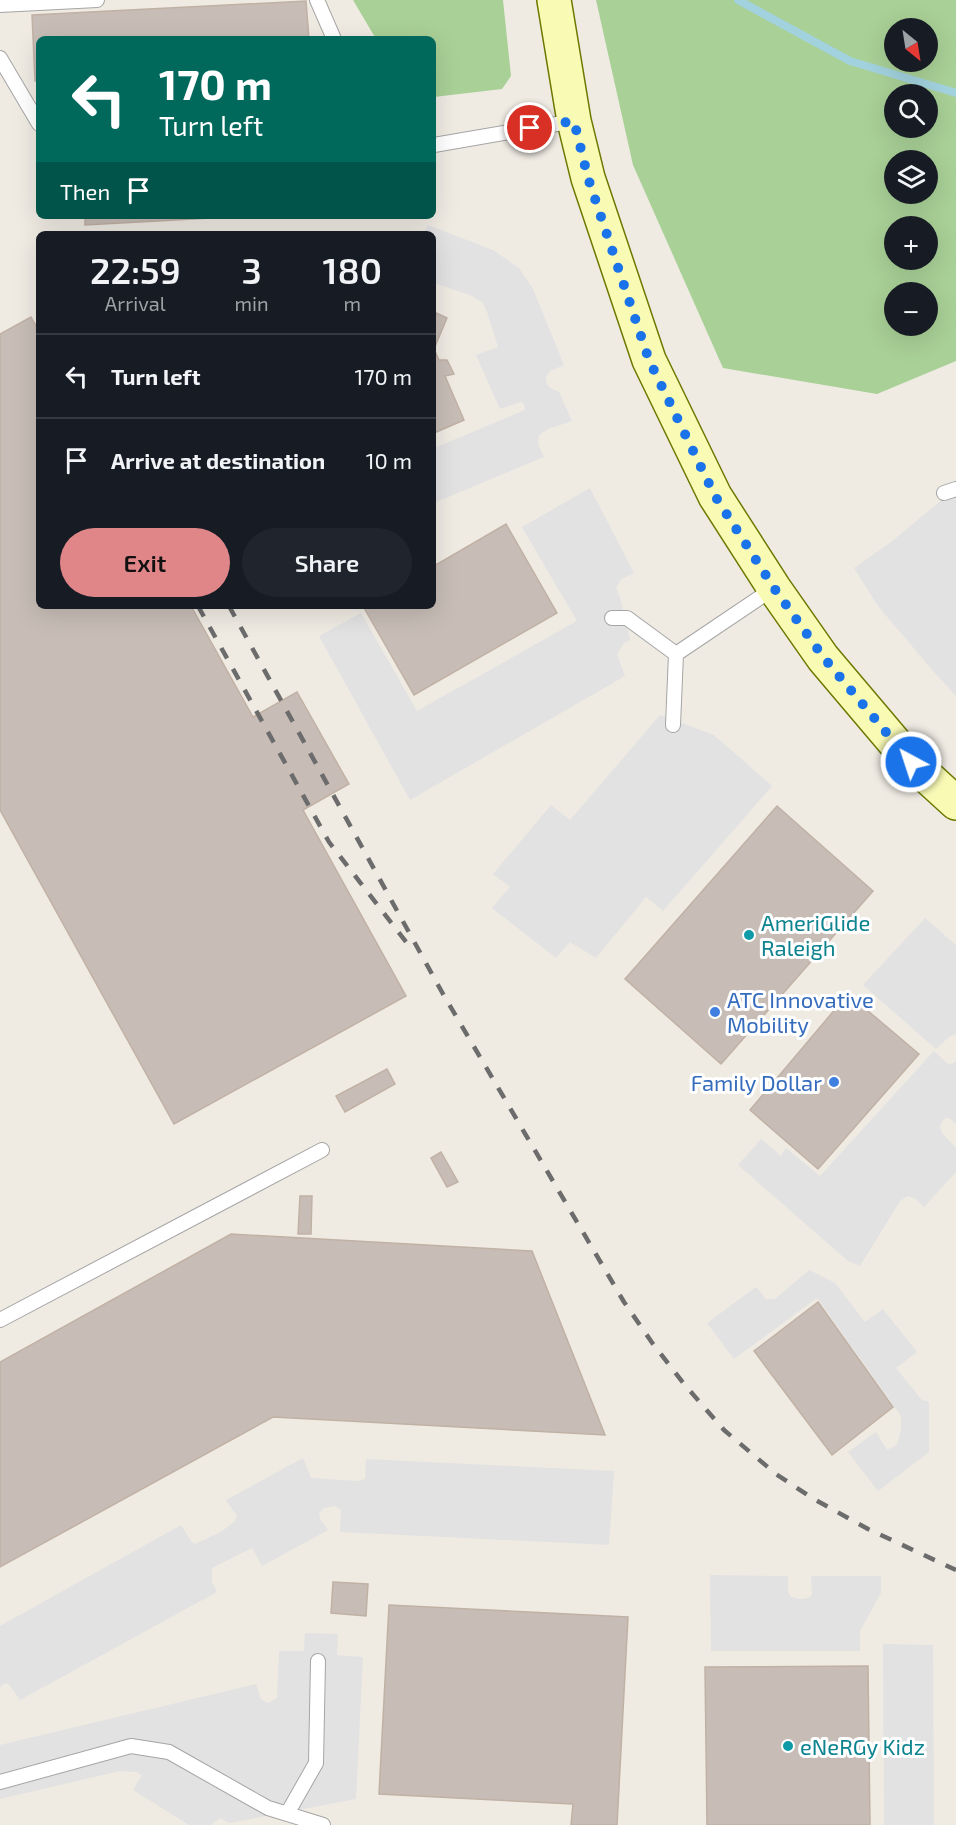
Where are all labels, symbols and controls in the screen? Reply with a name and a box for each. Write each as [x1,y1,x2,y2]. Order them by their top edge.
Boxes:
north arrow [884,18,938,72]
map controls [884,18,938,336]
text: 170 m [159,58,272,108]
icon: left [60,60,138,138]
button: search [884,84,938,138]
pin [504,102,555,153]
text: Turn left [159,109,263,141]
icon: arrive [513,111,546,144]
button: layers [884,150,938,204]
icon: arrive [122,174,155,207]
text: Then [60,178,110,204]
button: + [884,216,938,270]
text: 22:59 [90,248,181,291]
text: 3 [241,248,262,291]
text: 180 [323,248,382,291]
button: − [884,282,938,336]
text: Arrival [105,291,166,315]
text: min [235,291,269,315]
text: m [344,291,361,315]
icon: left [60,360,93,393]
text: Turn left [111,363,200,389]
text: 170 m [355,363,412,389]
icon: arrive [60,444,93,477]
text: Arrive at destination [111,447,325,473]
text: 10 m [366,447,412,473]
button: Exit [60,528,230,597]
button: Share [242,528,412,597]
position arrow [879,730,943,794]
place label: AmeriGlide Raleigh [761,909,870,960]
marker: AmeriGlide Raleigh [742,928,756,942]
place label: ATC Innovative Mobility [727,986,874,1037]
marker: ATC Innovative Mobility [708,1005,722,1019]
place label: Family Dollar [691,1069,822,1095]
marker: Family Dollar [827,1075,841,1089]
place label: eNeRGy Kidz [800,1733,925,1759]
marker: eNeRGy Kidz [781,1739,795,1753]

